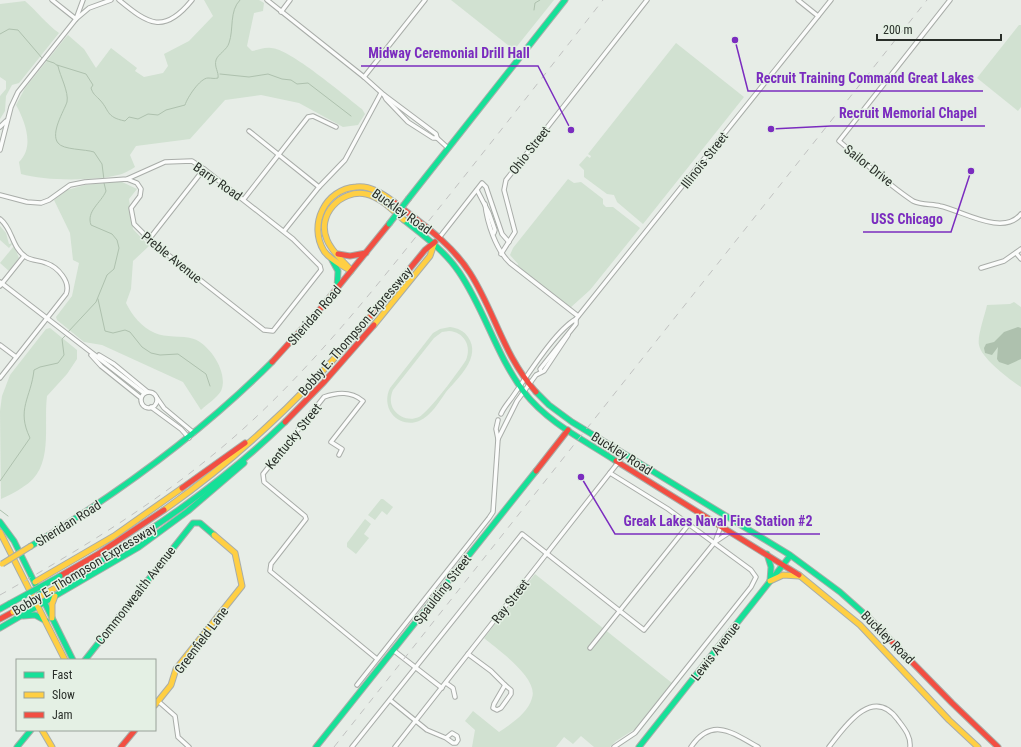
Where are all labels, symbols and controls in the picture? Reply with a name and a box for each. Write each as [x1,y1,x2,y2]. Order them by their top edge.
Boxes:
scale bar [877,16,1001,42]
text: 200 m [883,23,913,37]
callout: Midway Ceremonial Drill Hall [361,40,538,66]
text: Midway Ceremonial Drill Hall [368,45,530,61]
callout: Recruit Training Command Great Lakes [748,65,983,91]
text: Recruit Training Command Great Lakes [756,70,974,86]
callout: Recruit Memorial Chapel [831,100,985,126]
text: Recruit Memorial Chapel [839,105,977,121]
street label: Ohio Street [506,123,553,177]
street label: Illinois Street [678,129,731,191]
street label: Sailor Drive [841,142,896,189]
street label: Barry Road [191,159,245,204]
street label: Buckley Road [369,186,434,237]
callout: USS Chicago [863,206,951,232]
text: USS Chicago [871,211,943,227]
street label: Preble Avenue [139,229,205,286]
street label: Bobby E. Thompson Expressway [296,264,416,399]
street label: Sheridan Road [284,282,344,348]
street label: Kentucky Street [262,400,325,472]
street label: Buckley Road [589,429,655,478]
street label: Sheridan Road [33,497,104,549]
callout: Greak Lakes Naval Fire Station #2 [615,508,820,534]
text: Greak Lakes Naval Fire Station #2 [623,513,813,529]
street label: Bobby E. Thompson Expressway [10,520,159,618]
street label: Commonwealth Avenue [92,543,178,647]
street label: Spaulding Street [411,551,474,627]
street label: Ray Street [489,576,532,626]
street label: Greenfield Lane [171,604,231,677]
street label: Buckley Road [858,608,917,667]
street label: Lewis Avenue [688,619,743,684]
legend [16,659,156,731]
text: Fast [52,668,73,682]
text: Slow [52,688,75,702]
text: Jam [52,708,73,722]

